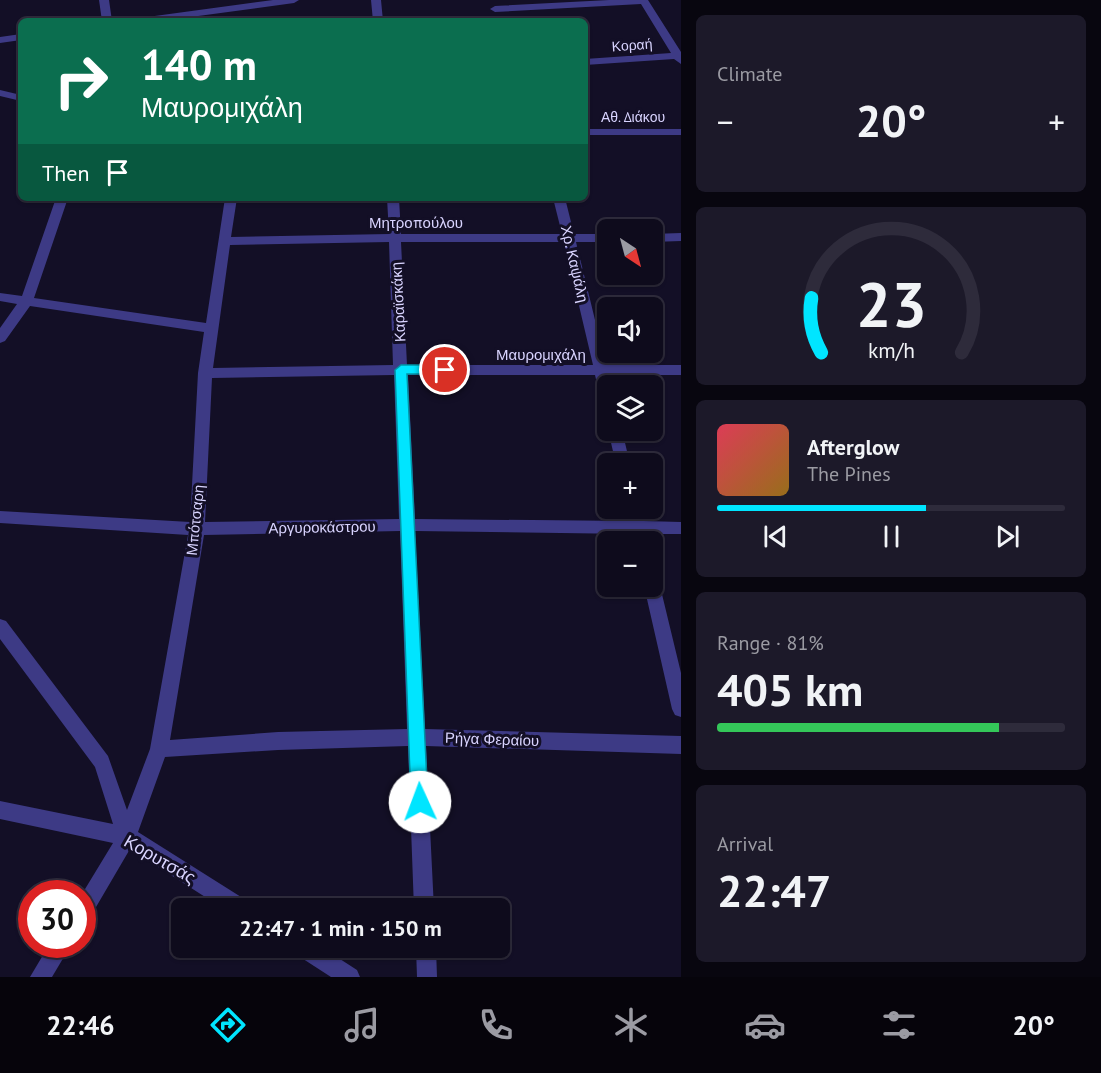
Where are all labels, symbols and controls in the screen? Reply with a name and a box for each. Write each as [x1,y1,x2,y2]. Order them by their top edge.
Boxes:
street label: Κοραή [611,35,653,55]
text: 140 m [141,37,257,92]
icon: right [42,42,120,120]
text: Climate [717,61,783,87]
text: Μαυρομιχάλη [141,90,303,124]
text: 20° [856,91,926,149]
text: − [717,100,734,143]
text: + [1048,100,1065,143]
street label: Αθ. Διάκου [601,108,665,126]
icon: arrive [101,156,134,189]
text: Then [42,159,89,187]
street label: Μητροπούλου [369,213,463,232]
north arrow [597,219,663,285]
map controls [597,219,663,597]
street label: Χρ. Καψάλη [557,224,593,304]
street label: Καραϊσκάκη [386,261,410,343]
text: 23 [856,263,926,344]
button: sound [597,297,663,363]
text: km/h [867,337,914,365]
pin [419,344,470,395]
street label: Μαυρομιχάλη [496,345,586,364]
icon: arrive [428,353,461,386]
button: layers [597,375,663,441]
text: Afterglow [807,433,899,461]
button: + [597,453,663,519]
text: The Pines [807,461,891,487]
street label: Μπότσαρη [182,484,208,556]
street label: Αργυροκάστρου [268,517,376,537]
icon: previous [759,520,792,553]
icon: pause [875,520,908,553]
icon: next [991,520,1024,553]
button: − [597,531,663,597]
text: Range · 81% [717,630,824,656]
text: 405 km [717,660,863,718]
street label: Ρήγα Φεραίου [445,728,539,750]
position arrow [388,770,452,834]
street label: Κορυτσάς [120,829,200,889]
text: Arrival [717,831,773,857]
text: 22:47 [717,861,831,919]
speed limit sign: 30 [18,880,96,958]
text: 22:47 · 1 min · 150 m [239,914,442,942]
icon: directions [207,1004,249,1046]
icon: music [341,1004,383,1046]
icon: phone [475,1004,517,1046]
icon: climate [610,1004,652,1046]
icon: car [744,1004,786,1046]
icon: filters [878,1004,920,1046]
text: 22:46 [46,1008,115,1042]
text: 20° [1012,1008,1055,1042]

